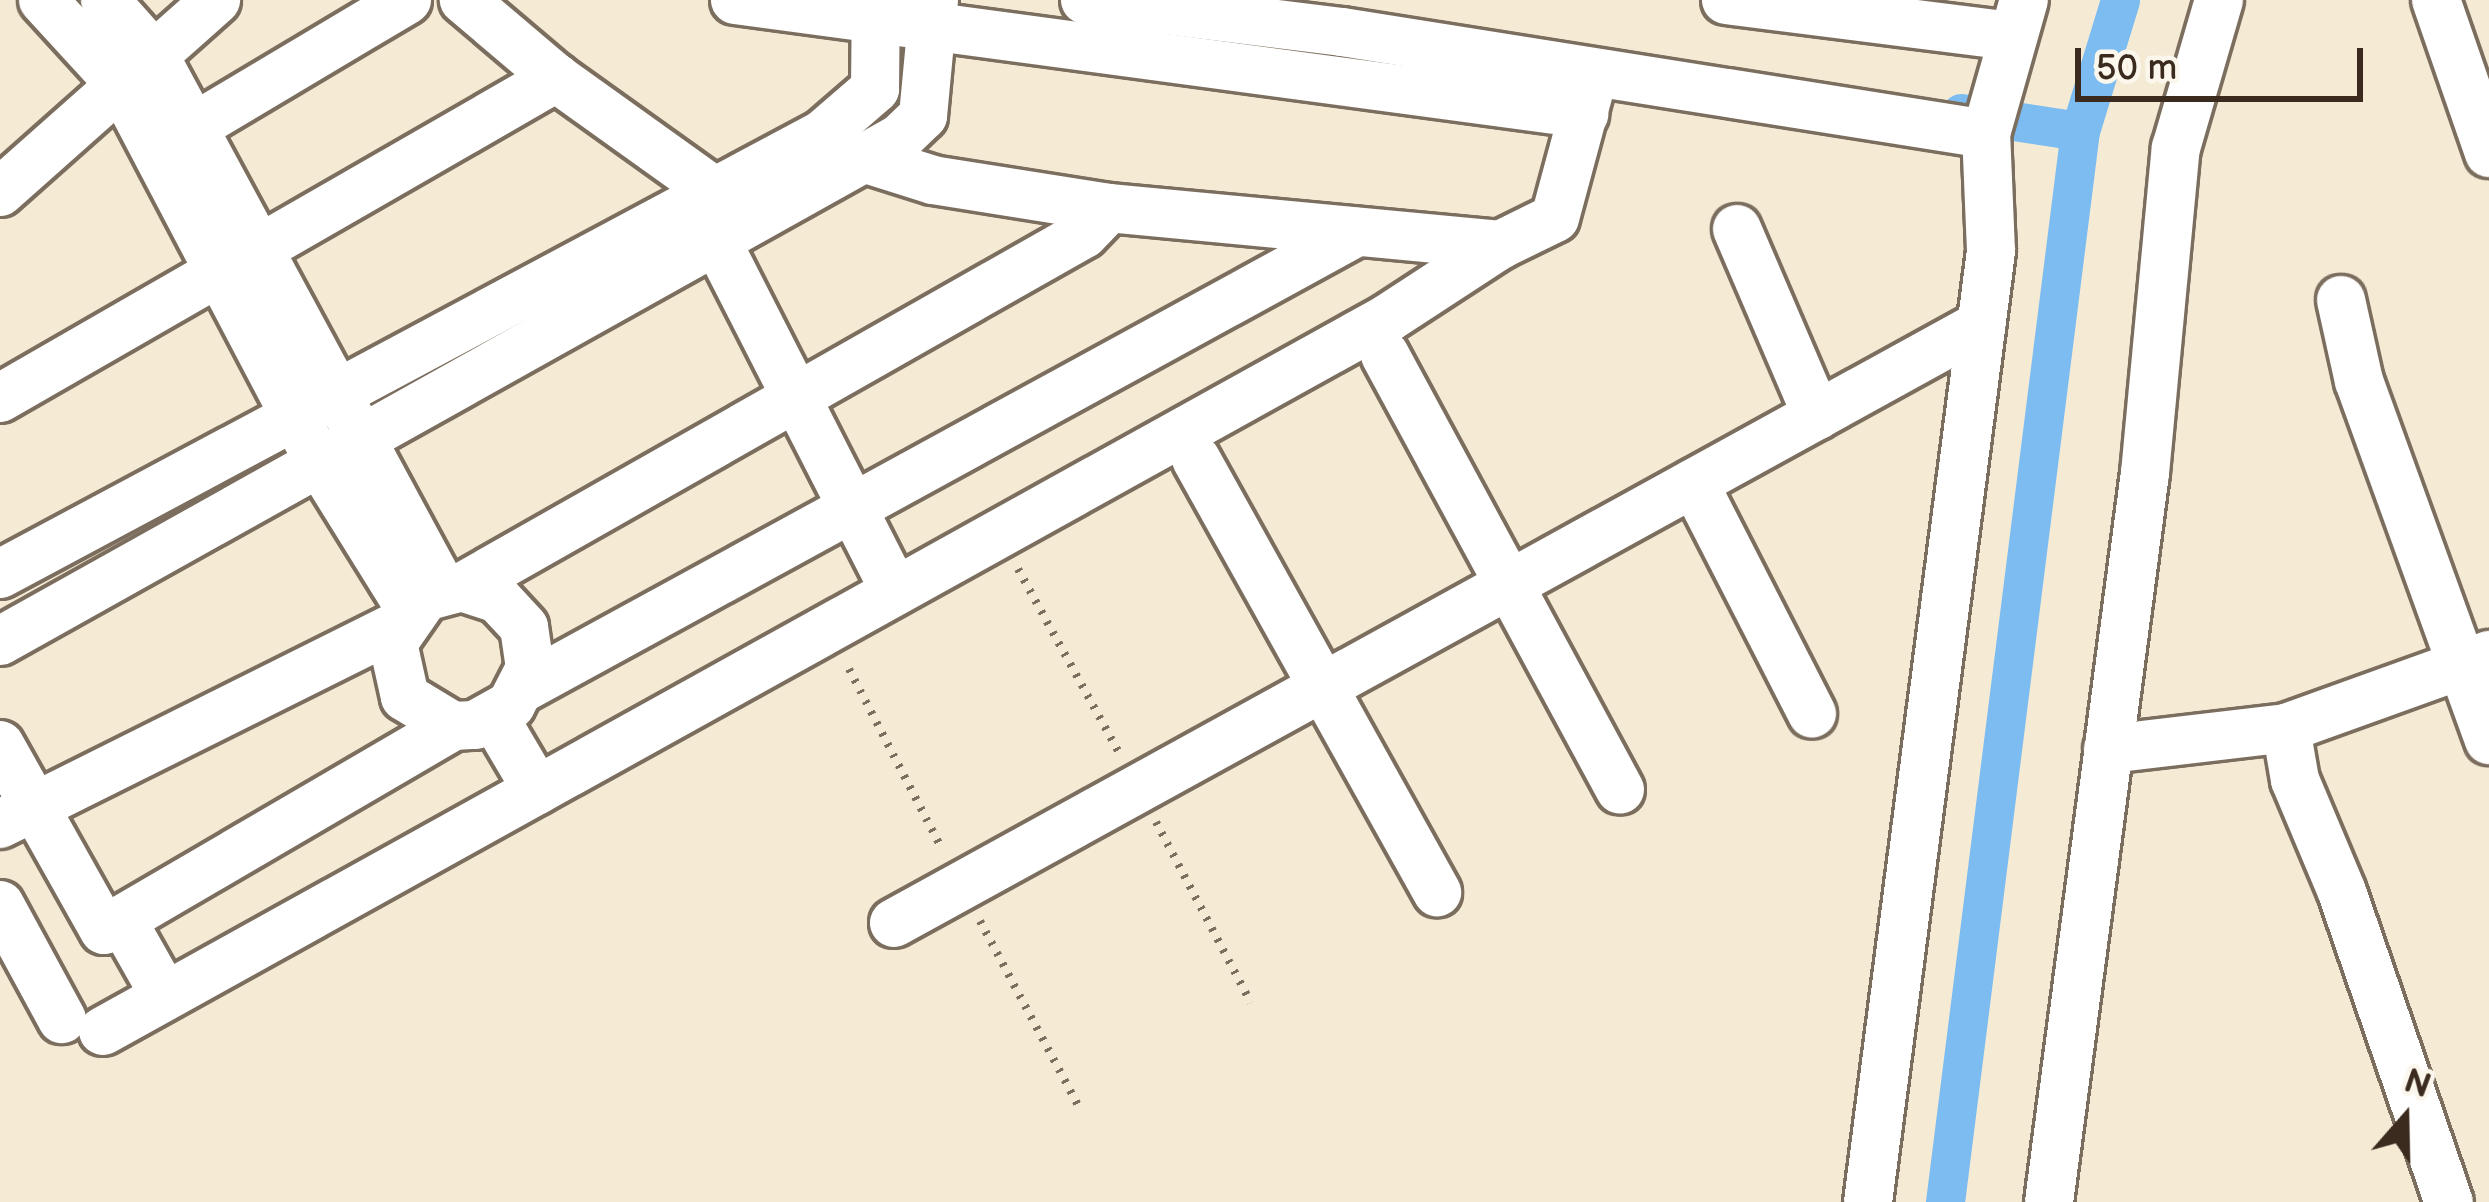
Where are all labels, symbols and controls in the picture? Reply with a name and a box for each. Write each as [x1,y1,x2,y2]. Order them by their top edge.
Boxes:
scale bar [2081,24,2369,98]
text: 50 m [2096,47,2177,90]
north arrow [2345,1058,2465,1178]
text: N [2399,1061,2436,1107]

